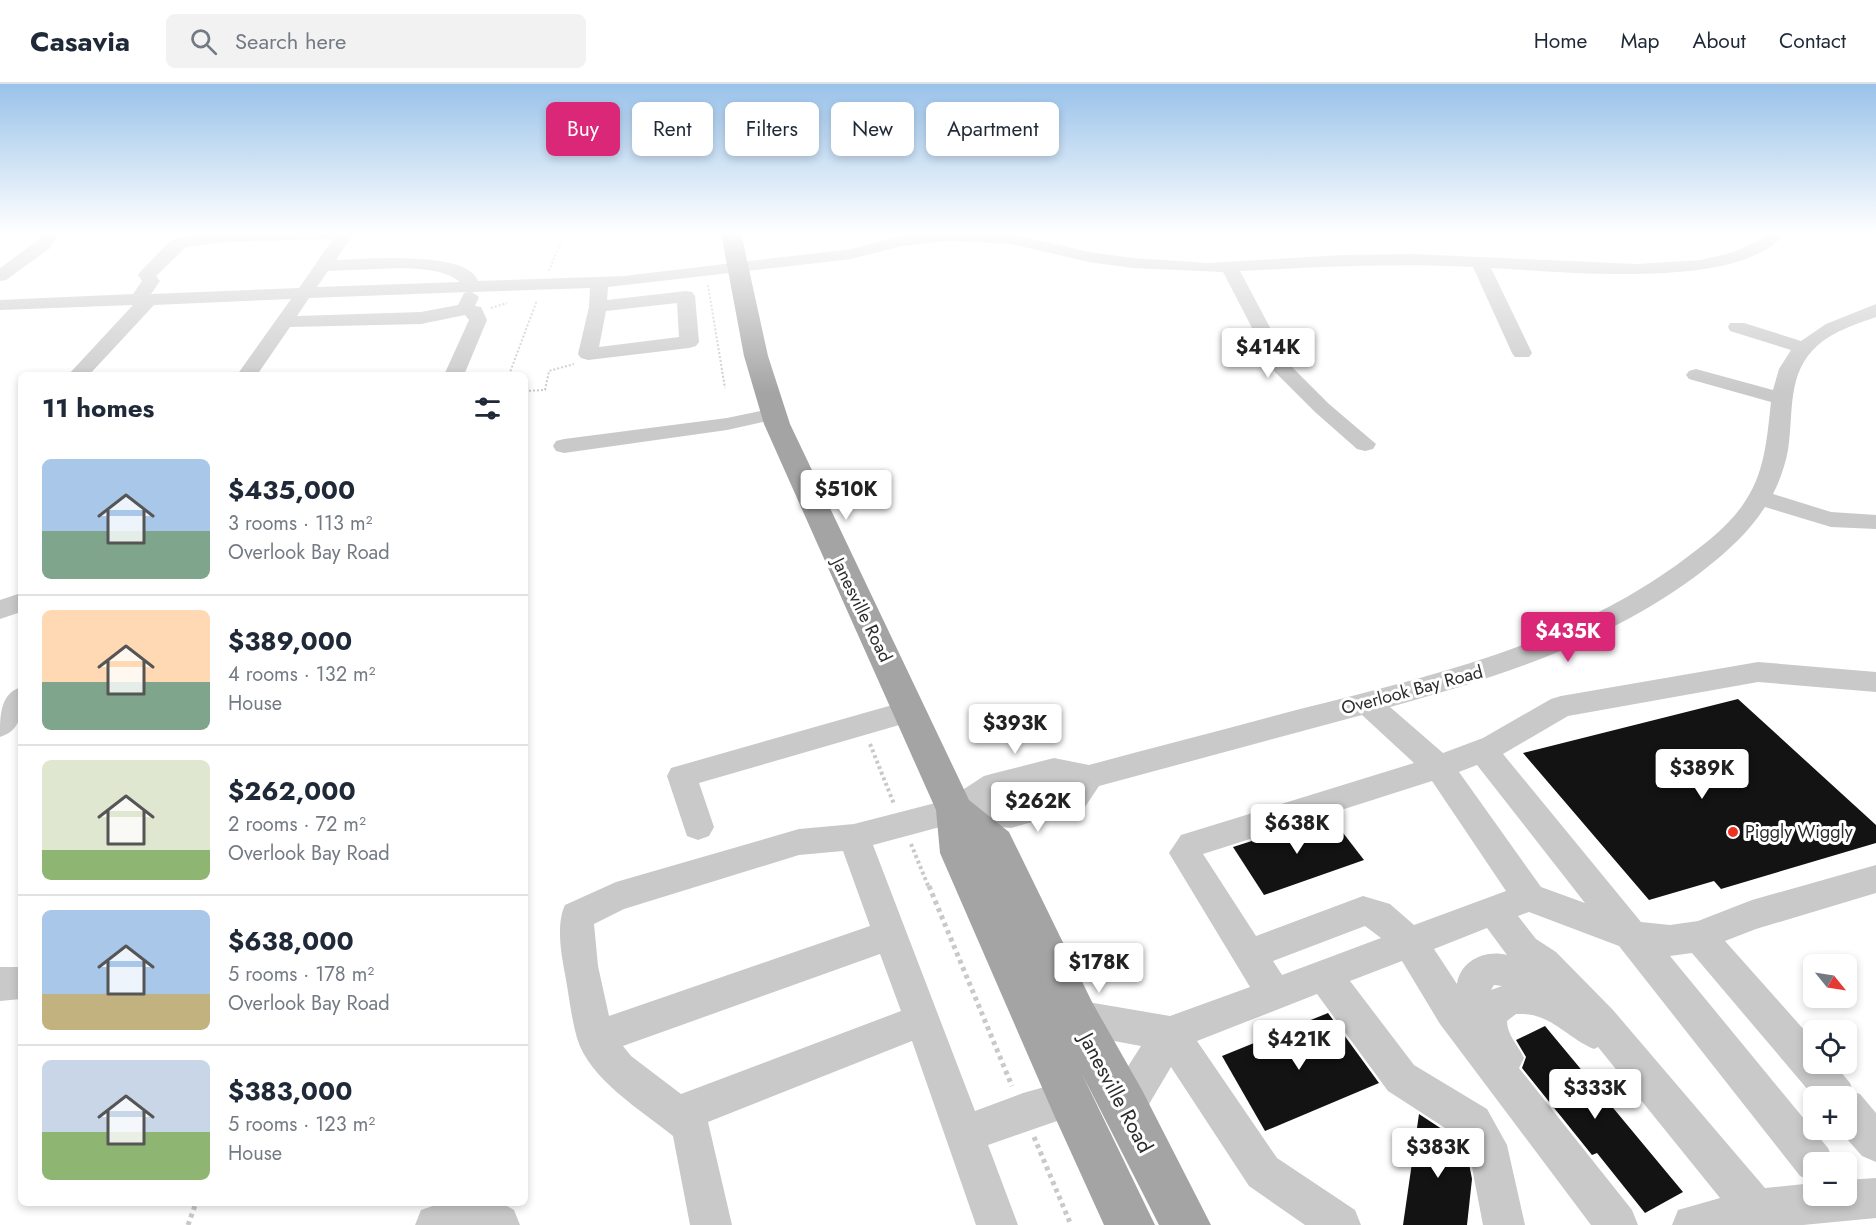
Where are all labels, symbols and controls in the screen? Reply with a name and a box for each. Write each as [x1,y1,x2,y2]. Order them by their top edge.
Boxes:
search box [166,14,586,68]
text: Casavia [30,21,130,62]
icon: search [187,25,220,58]
text: Search here [235,25,346,57]
text: Home [1534,26,1587,56]
text: Map [1620,26,1660,56]
text: About [1693,26,1746,56]
text: Contact [1779,26,1846,56]
chip: Buy [546,102,620,156]
chip: Rent [632,102,713,156]
chip: Filters [725,102,819,156]
chip: New [831,102,914,156]
chip: Apartment [926,102,1059,156]
pin: $414K [1226,328,1310,379]
text: $414K [1236,333,1300,362]
text: 11 homes [42,389,154,427]
icon: filters [471,392,504,425]
pin: $510K [804,470,888,521]
text: $435,000 [228,471,355,509]
text: $510K [815,475,877,504]
icon: home [90,483,162,555]
text: 3 rooms · 113 m² [228,509,372,538]
text: Overlook Bay Road [228,538,390,567]
street label: Janesville Road [825,552,899,667]
pin: $435K [1526,612,1610,663]
text: $435K [1535,617,1601,646]
text: $389,000 [228,622,352,660]
icon: home [90,634,162,706]
street label: Overlook Bay Road [1338,659,1486,721]
text: 4 rooms · 132 m² [228,660,376,689]
text: House [228,689,282,718]
pin: $393K [973,704,1057,755]
text: $393K [983,709,1047,738]
pin: $389K [1660,749,1744,800]
text: $389K [1670,754,1734,783]
text: $262,000 [228,772,356,810]
pin: $262K [996,782,1080,833]
icon: home [90,784,162,856]
text: $262K [1005,787,1071,816]
pin: $638K [1255,804,1339,855]
text: $638K [1265,809,1329,838]
text: 2 rooms · 72 m² [228,810,366,839]
place label: Piggly Wiggly [1745,819,1853,845]
marker: Piggly Wiggly [1726,825,1740,839]
text: Overlook Bay Road [228,839,390,868]
text: $638,000 [228,922,354,960]
icon: home [90,934,162,1006]
pin: $178K [1057,943,1141,994]
text: $178K [1068,948,1130,977]
north arrow [1803,954,1857,1008]
map controls [1803,954,1857,1206]
text: 5 rooms · 178 m² [228,960,374,989]
text: Overlook Bay Road [228,989,390,1018]
pin: $421K [1257,1020,1341,1071]
button: locate [1803,1020,1857,1074]
street label: Janesville Road [1070,1025,1160,1158]
text: $421K [1267,1025,1331,1054]
pin: $333K [1553,1069,1637,1120]
text: $383,000 [228,1072,352,1110]
text: $333K [1563,1074,1627,1103]
icon: home [90,1084,162,1156]
button: + [1803,1086,1857,1140]
text: 5 rooms · 123 m² [228,1110,375,1139]
pin: $383K [1396,1128,1480,1179]
text: $383K [1406,1133,1470,1162]
text: House [228,1139,282,1168]
button: − [1803,1152,1857,1206]

